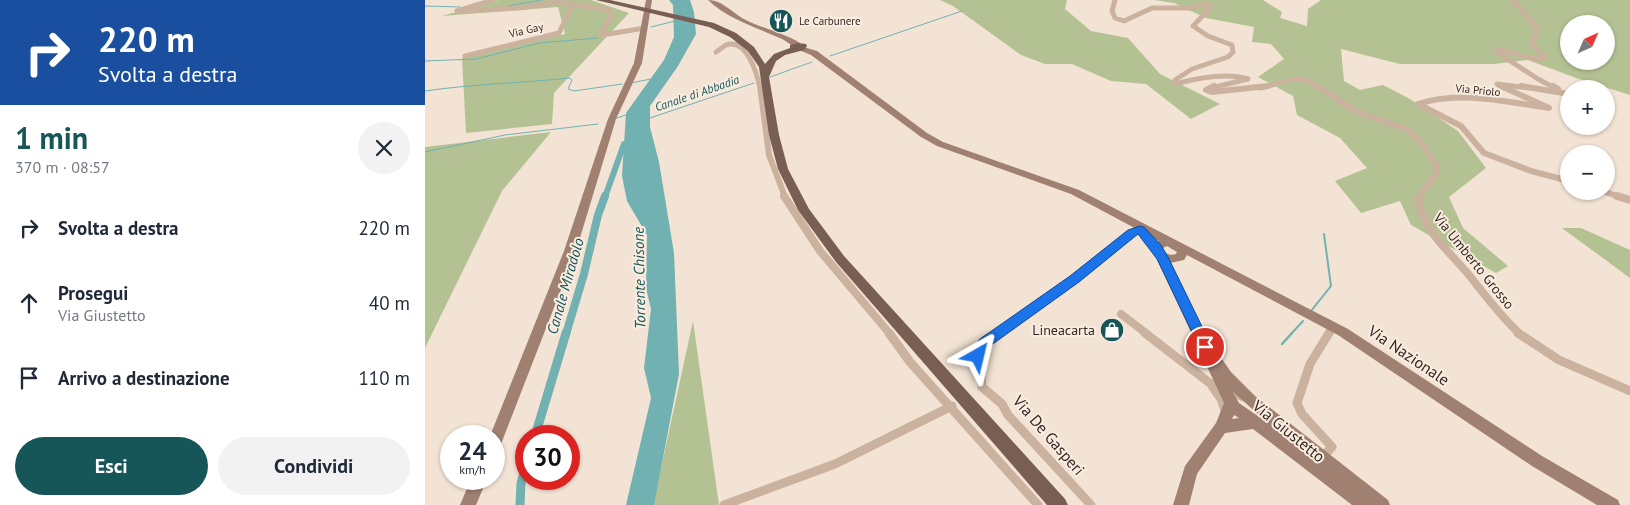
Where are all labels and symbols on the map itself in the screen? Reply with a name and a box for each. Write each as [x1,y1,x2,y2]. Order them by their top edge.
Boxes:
restaurant icon: Le Carbunere [768,8,794,34]
place label: Le Carbunere [799,14,861,28]
north arrow [1560,15,1615,70]
street label: Via Gay [506,19,545,41]
water label: Canale di Abbadia [653,72,741,114]
street label: Via Priolo [1454,81,1501,99]
street label: Via Umberto Grosso [1429,208,1518,313]
water label: Torrente Chisone [629,227,649,329]
water label: Canale Miradolo [542,236,588,336]
shop icon: Lineacarta [1099,317,1125,343]
street label: Via Nazionale [1364,320,1453,390]
place label: Lineacarta [1032,321,1095,339]
pin [1184,326,1226,368]
position arrow [951,329,1003,381]
street label: Via De Gasperi [1008,390,1089,479]
street label: Via Giustetto [1248,395,1329,466]
speed limit sign: 30 [515,425,580,490]

